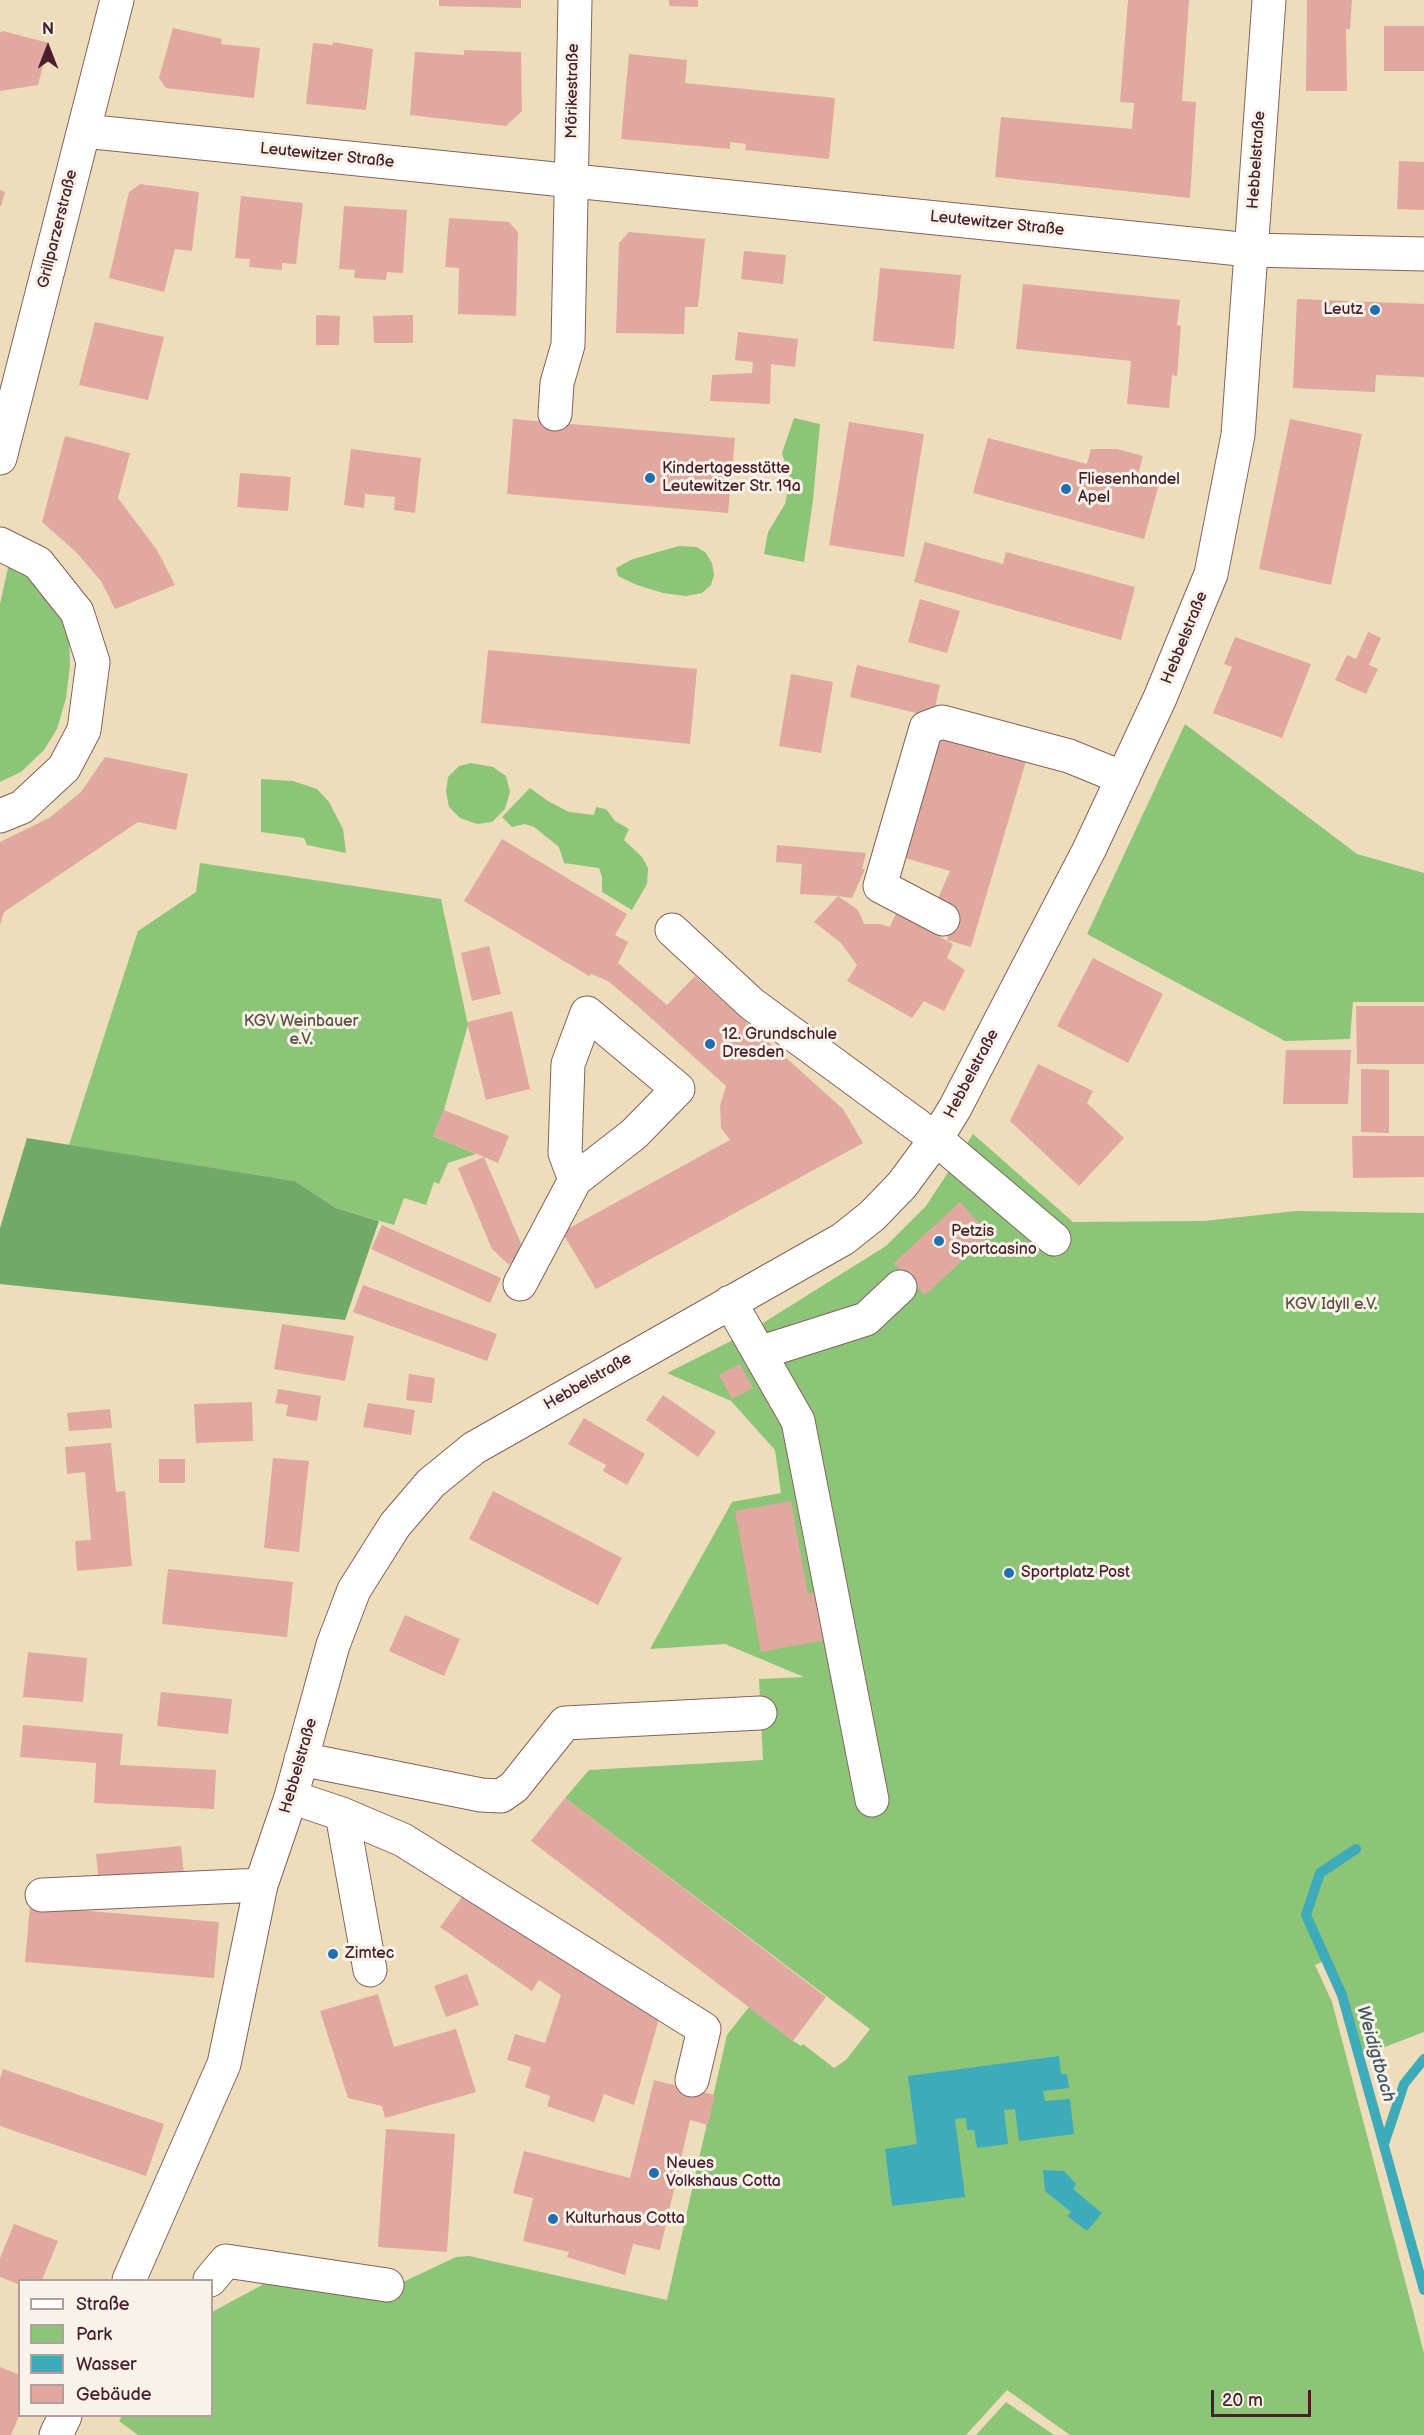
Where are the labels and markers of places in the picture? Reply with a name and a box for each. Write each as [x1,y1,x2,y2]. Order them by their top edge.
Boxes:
place label: Leutz [1323,300,1363,320]
marker: Leutz [1368,303,1382,317]
place label: Kindertagesstätte Leutewitzer Str. 19a [662,459,801,497]
place label: Fliesenhandel Apel [1078,470,1180,508]
marker: Kindertagesstätte Leutewitzer Str. 19a [643,471,657,485]
marker: Fliesenhandel Apel [1059,482,1073,496]
place label: 12. Grundschule Dresden [722,1025,837,1063]
marker: 12. Grundschule Dresden [703,1037,717,1051]
place label: Petzis Sportcasino [951,1222,1037,1260]
marker: Petzis Sportcasino [932,1234,946,1248]
place label: Sportplatz Post [1021,1563,1130,1583]
marker: Sportplatz Post [1002,1566,1016,1580]
place label: Zimtec [345,1944,394,1964]
marker: Zimtec [326,1947,340,1961]
place label: Neues Volkshaus Cotta [666,2154,781,2192]
marker: Neues Volkshaus Cotta [647,2166,661,2180]
place label: Kulturhaus Cotta [565,2209,685,2229]
marker: Kulturhaus Cotta [546,2212,560,2226]

